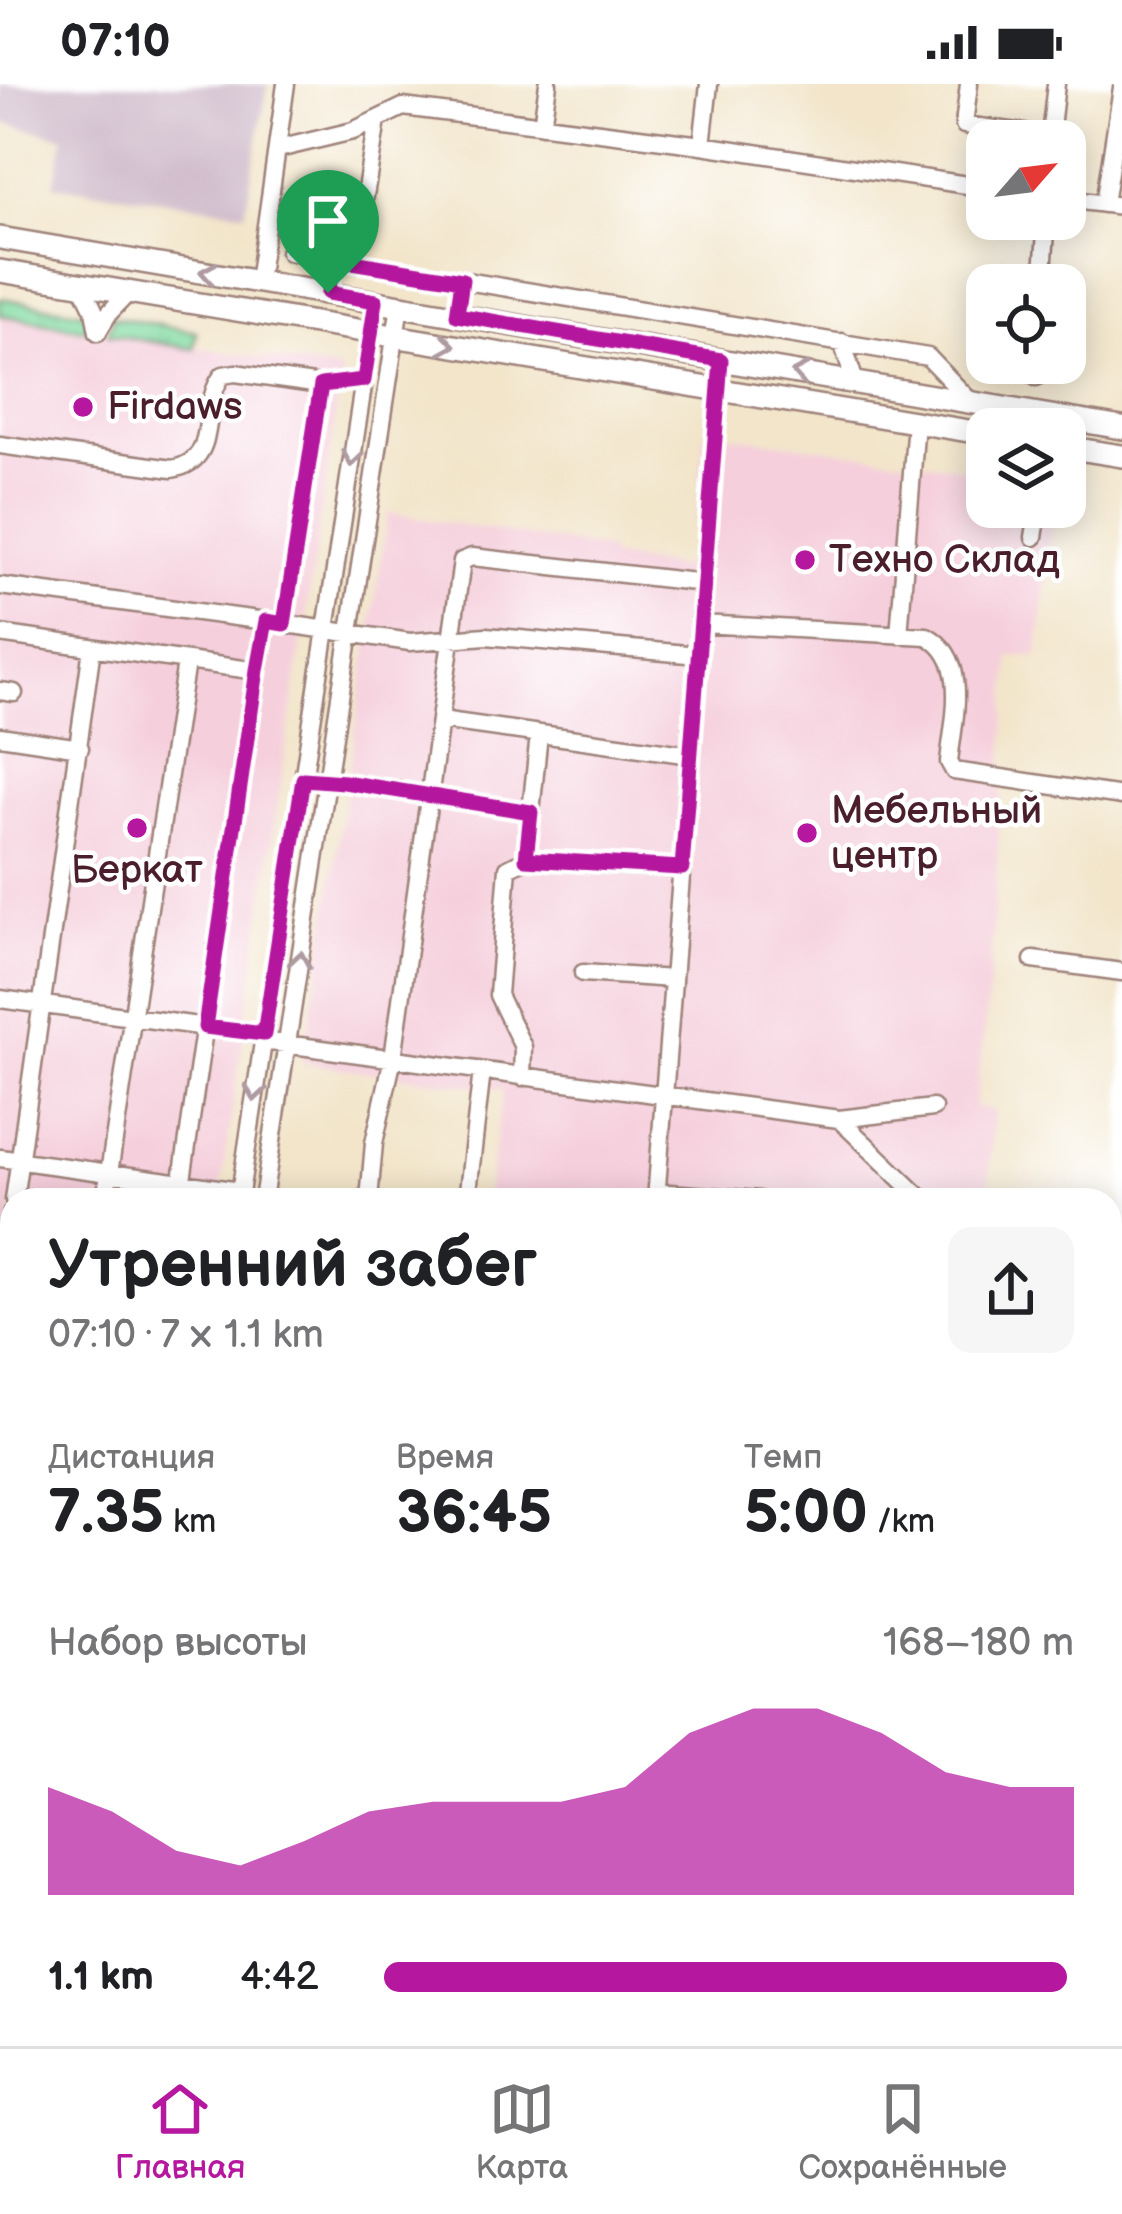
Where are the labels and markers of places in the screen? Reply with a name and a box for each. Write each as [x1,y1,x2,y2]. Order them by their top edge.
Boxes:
pin [277,170,379,293]
place label: Firdaws [107,384,243,431]
marker: Firdaws [70,394,96,420]
place label: Техно Склад [829,537,1060,584]
marker: Техно Склад [792,547,818,573]
place label: Мебельный центр [831,788,1042,880]
marker: Беркат [124,815,150,841]
marker: Мебельный центр [794,820,820,846]
place label: Беркат [71,847,203,894]

